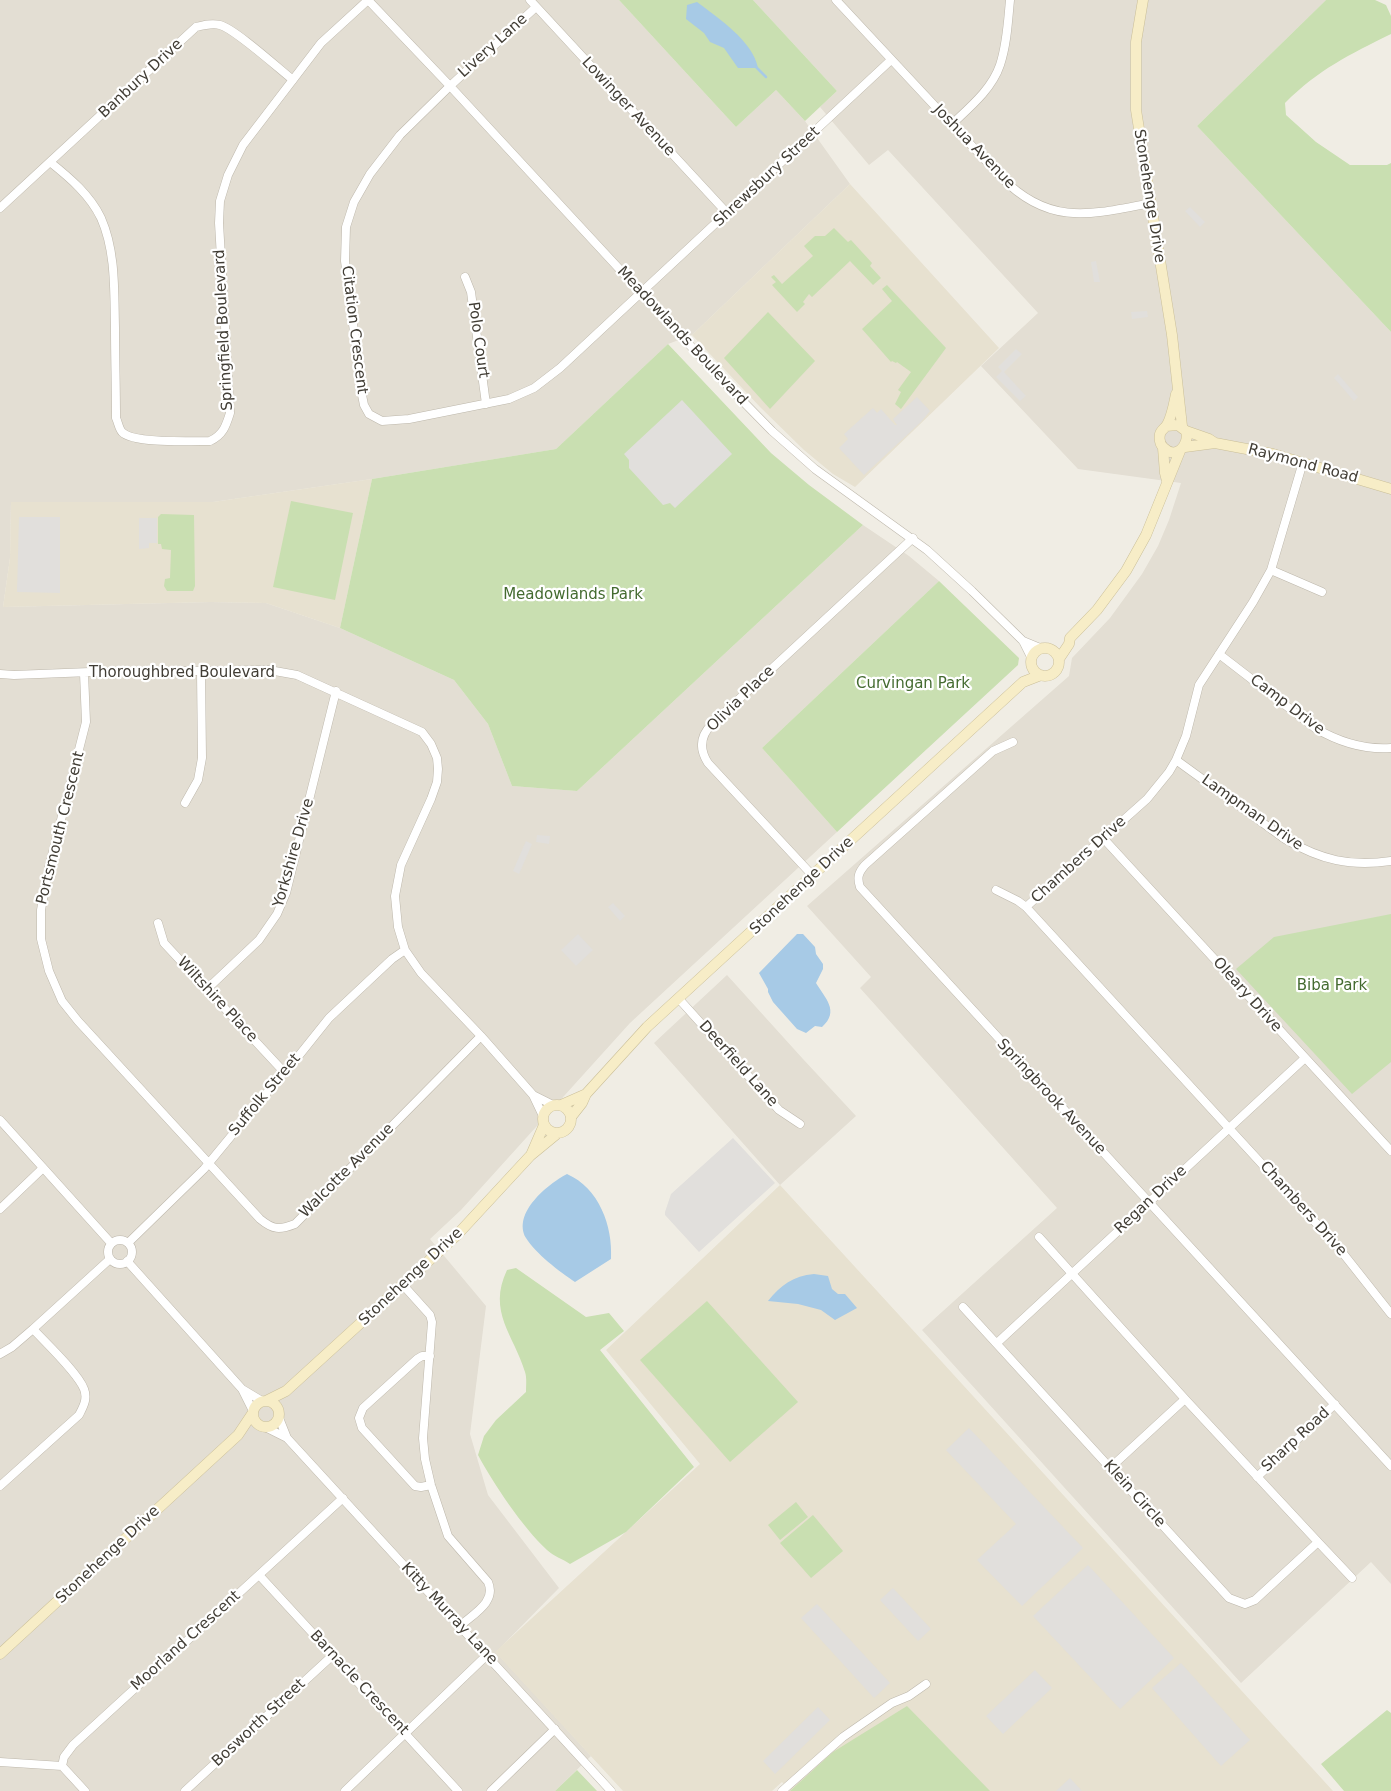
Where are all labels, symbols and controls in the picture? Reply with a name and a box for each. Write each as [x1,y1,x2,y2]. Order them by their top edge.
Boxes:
street label: Livery Lane [455,10,531,82]
street label: Banbury Drive [95,36,187,122]
street label: Lowinger Avenue [578,54,678,160]
street label: Joshua Avenue [929,101,1019,193]
street label: Shrewsbury Street [710,123,824,231]
street label: Stonehenge Drive [1130,128,1168,264]
street label: Springfield Boulevard [211,249,237,411]
street label: Meadowlands Boulevard [613,263,751,409]
street label: Citation Crescent [337,265,371,395]
street label: Polo Court [464,301,492,379]
street label: Raymond Road [1246,441,1360,487]
park label: Meadowlands Park [503,586,643,604]
street label: Olivia Place [703,662,779,736]
street label: Thoroughbred Boulevard [89,664,275,682]
street label: Camp Drive [1246,671,1328,739]
park label: Curvingan Park [856,675,970,693]
street label: Portsmouth Crescent [33,750,89,906]
street label: Lampman Drive [1198,771,1306,855]
street label: Yorkshire Drive [270,796,318,910]
street label: Chambers Drive [1028,813,1130,907]
street label: Stonehenge Drive [746,833,858,939]
street label: Wiltshire Place [173,954,261,1046]
street label: Oleary Drive [1209,954,1285,1036]
park label: Biba Park [1297,977,1367,995]
street label: Deerfield Lane [695,1017,781,1111]
street label: Springbrook Avenue [993,1036,1109,1158]
street label: Suffolk Street [225,1050,305,1140]
street label: Walcotte Avenue [296,1120,398,1222]
street label: Chambers Drive [1256,1158,1350,1260]
street label: Regan Drive [1111,1162,1191,1238]
street label: Stonehenge Drive [355,1224,467,1330]
street label: Sharp Road [1258,1404,1334,1476]
street label: Klein Circle [1099,1457,1169,1531]
street label: Stonehenge Drive [52,1502,164,1608]
street label: Kitty Murray Lane [397,1559,501,1669]
street label: Moorland Crescent [128,1587,244,1695]
street label: Barnacle Crescent [306,1627,412,1739]
street label: Bosworth Street [209,1675,309,1771]

